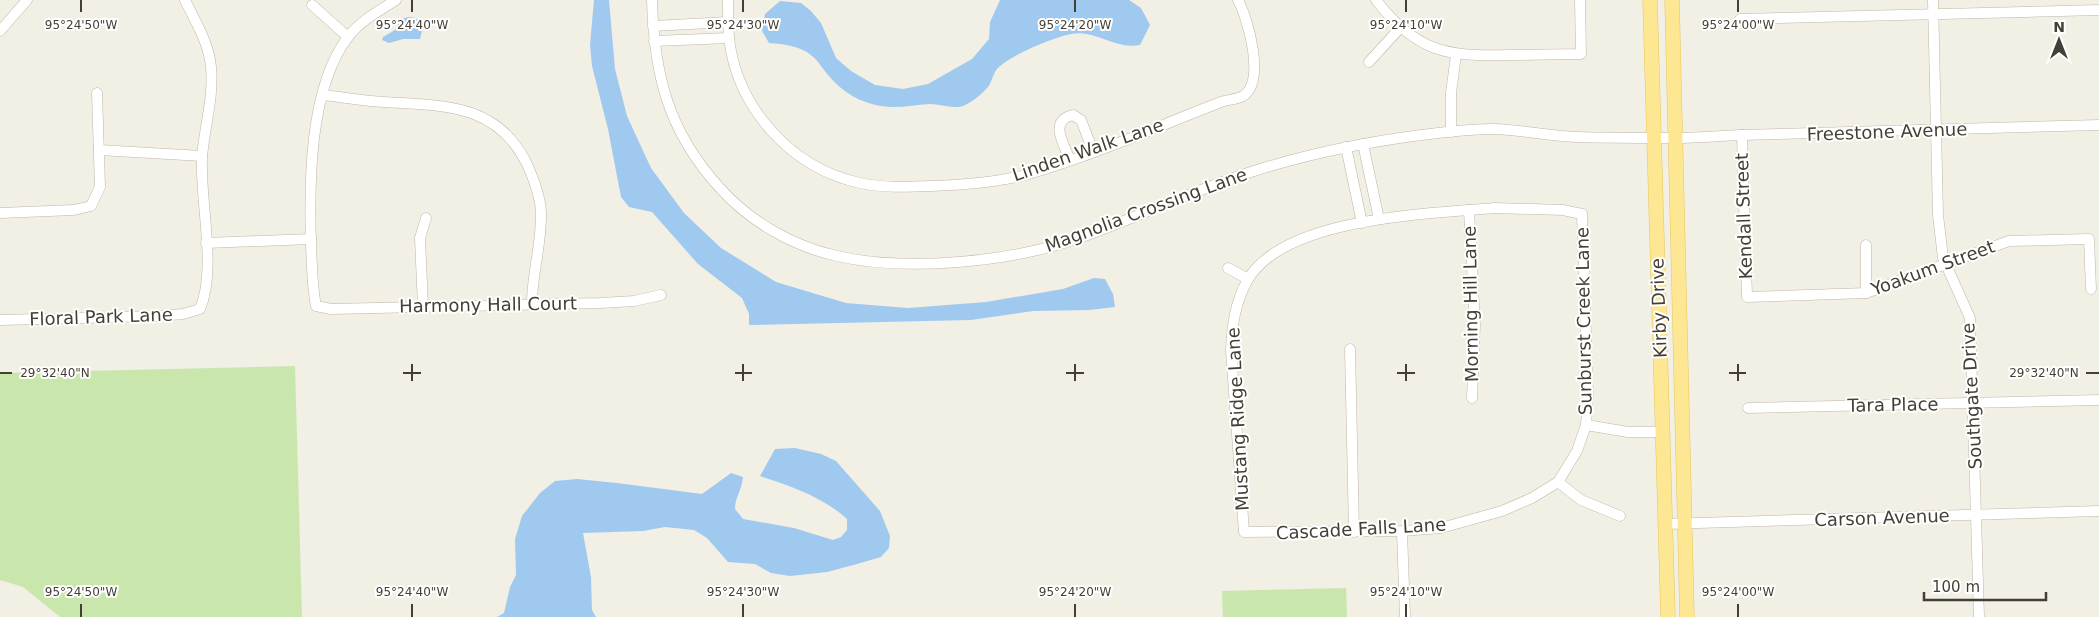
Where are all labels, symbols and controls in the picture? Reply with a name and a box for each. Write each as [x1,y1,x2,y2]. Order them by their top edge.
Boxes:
north arrow [2034,15,2084,65]
text: 95°24'50"W [45,18,117,32]
text: 95°24'40"W [376,18,448,32]
text: 95°24'30"W [707,18,779,32]
text: 95°24'20"W [1039,18,1111,32]
text: 95°24'10"W [1370,18,1442,32]
text: 95°24'00"W [1702,18,1774,32]
text: N [2053,19,2065,35]
street label: Linden Walk Lane [1010,114,1166,185]
street label: Freestone Avenue [1806,118,1968,145]
street label: Kendall Street [1731,153,1756,279]
street label: Magnolia Crossing Lane [1042,163,1250,256]
street label: Morning Hill Lane [1459,226,1482,382]
street label: Sunburst Creek Lane [1571,227,1596,415]
street label: Yoakum Street [1867,235,1997,300]
street label: Kirby Drive [1646,258,1671,358]
street label: Harmony Hall Court [399,292,577,317]
street label: Floral Park Lane [29,303,173,330]
street label: Southgate Drive [1957,322,1986,470]
street label: Mustang Ridge Lane [1222,327,1253,511]
text: 29°32'40"N [20,366,90,380]
text: 29°32'40"N [2009,366,2079,380]
street label: Tara Place [1846,393,1939,416]
street label: Carson Avenue [1814,505,1950,530]
street label: Cascade Falls Lane [1275,514,1447,543]
scale bar [1924,570,2046,602]
text: 100 m [1932,578,1980,596]
text: 95°24'50"W [45,585,117,599]
text: 95°24'40"W [376,585,448,599]
text: 95°24'30"W [707,585,779,599]
text: 95°24'20"W [1039,585,1111,599]
text: 95°24'10"W [1370,585,1442,599]
text: 95°24'00"W [1702,585,1774,599]

